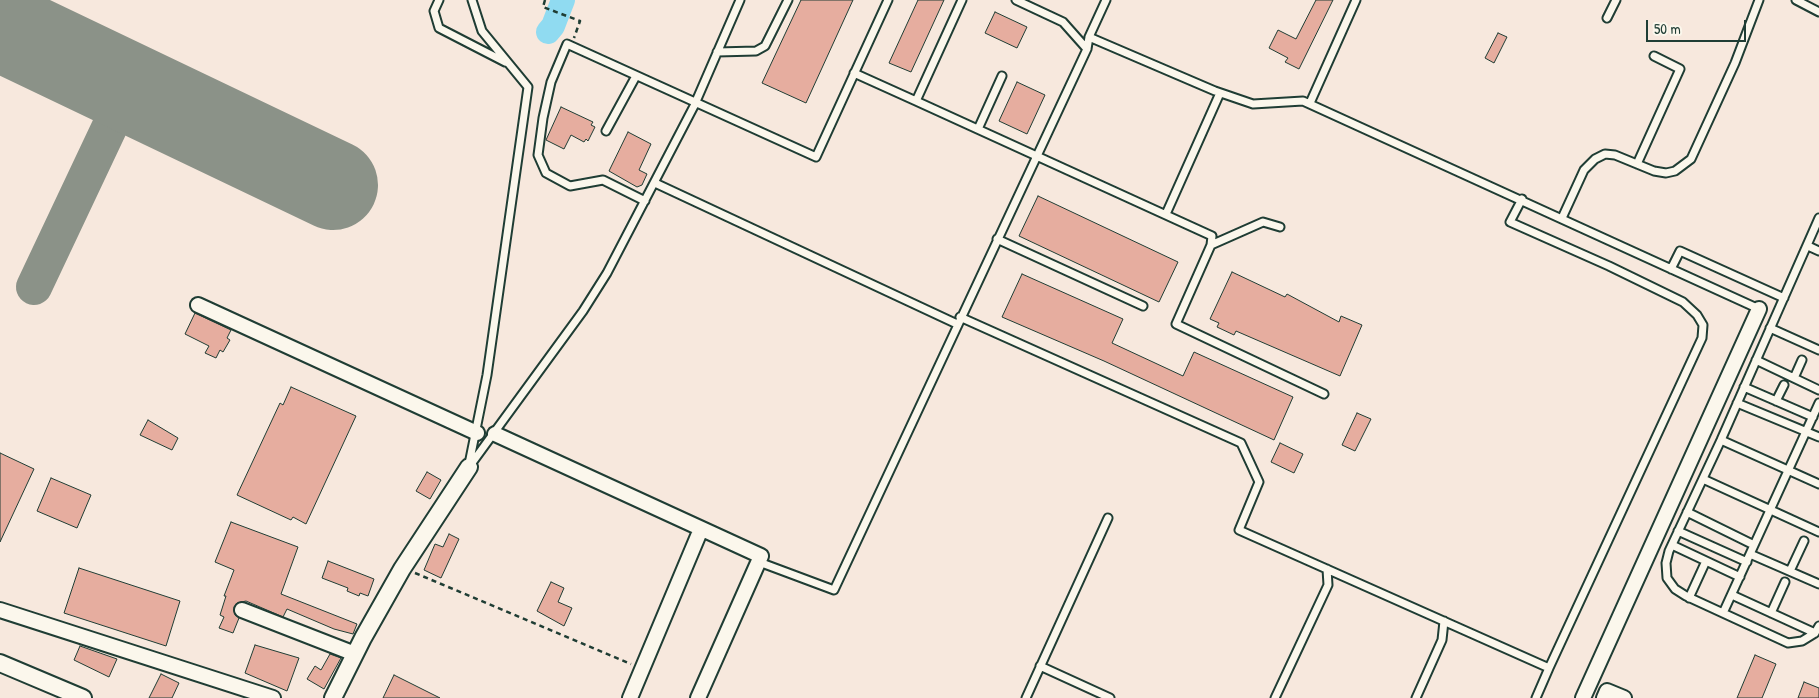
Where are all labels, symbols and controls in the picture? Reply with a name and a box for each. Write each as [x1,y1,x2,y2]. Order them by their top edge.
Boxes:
scale bar [1649,10,1749,42]
text: 50 m [1654,18,1681,39]

